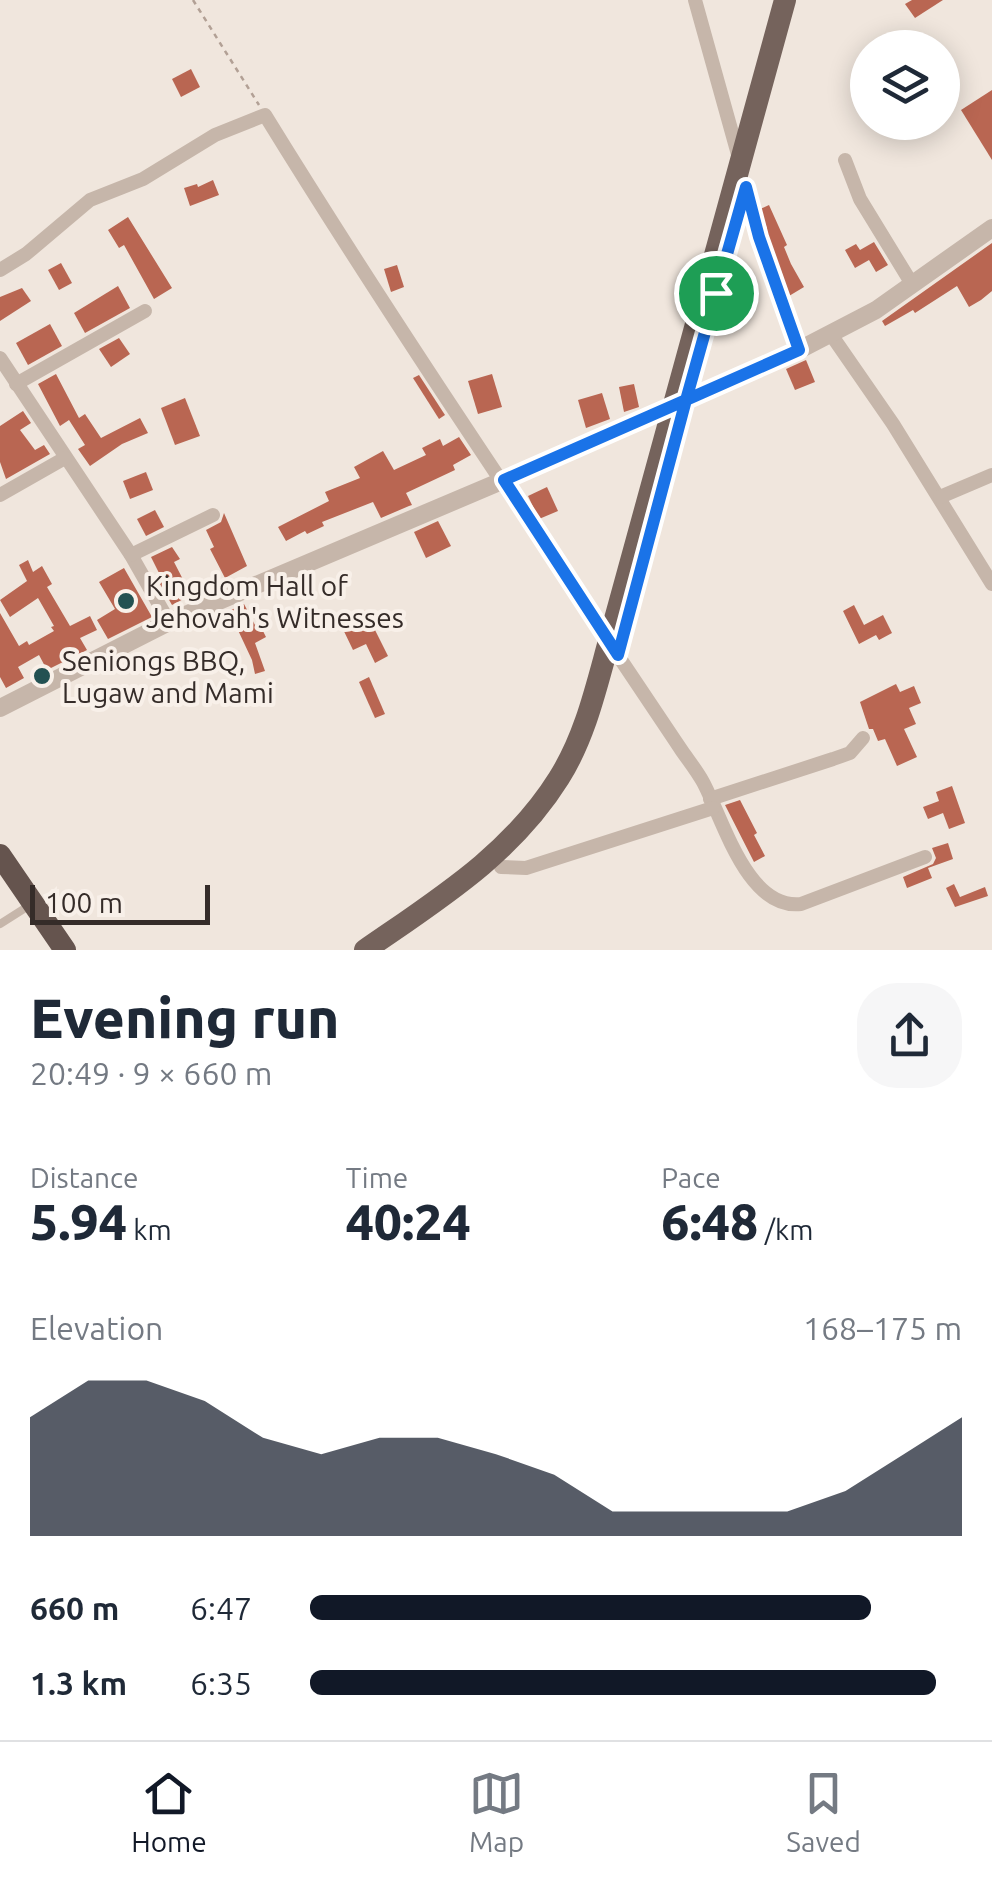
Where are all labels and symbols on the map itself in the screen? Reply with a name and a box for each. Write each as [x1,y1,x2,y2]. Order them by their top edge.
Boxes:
pin [674,251,759,336]
place label: Kingdom Hall of Jehovah's Witnesses [146,570,404,633]
marker: Kingdom Hall of Jehovah's Witnesses [115,590,137,612]
place label: Seniongs BBQ, Lugaw and Mami [62,645,274,708]
marker: Seniongs BBQ, Lugaw and Mami [31,665,53,687]
scale bar [30,880,210,924]

